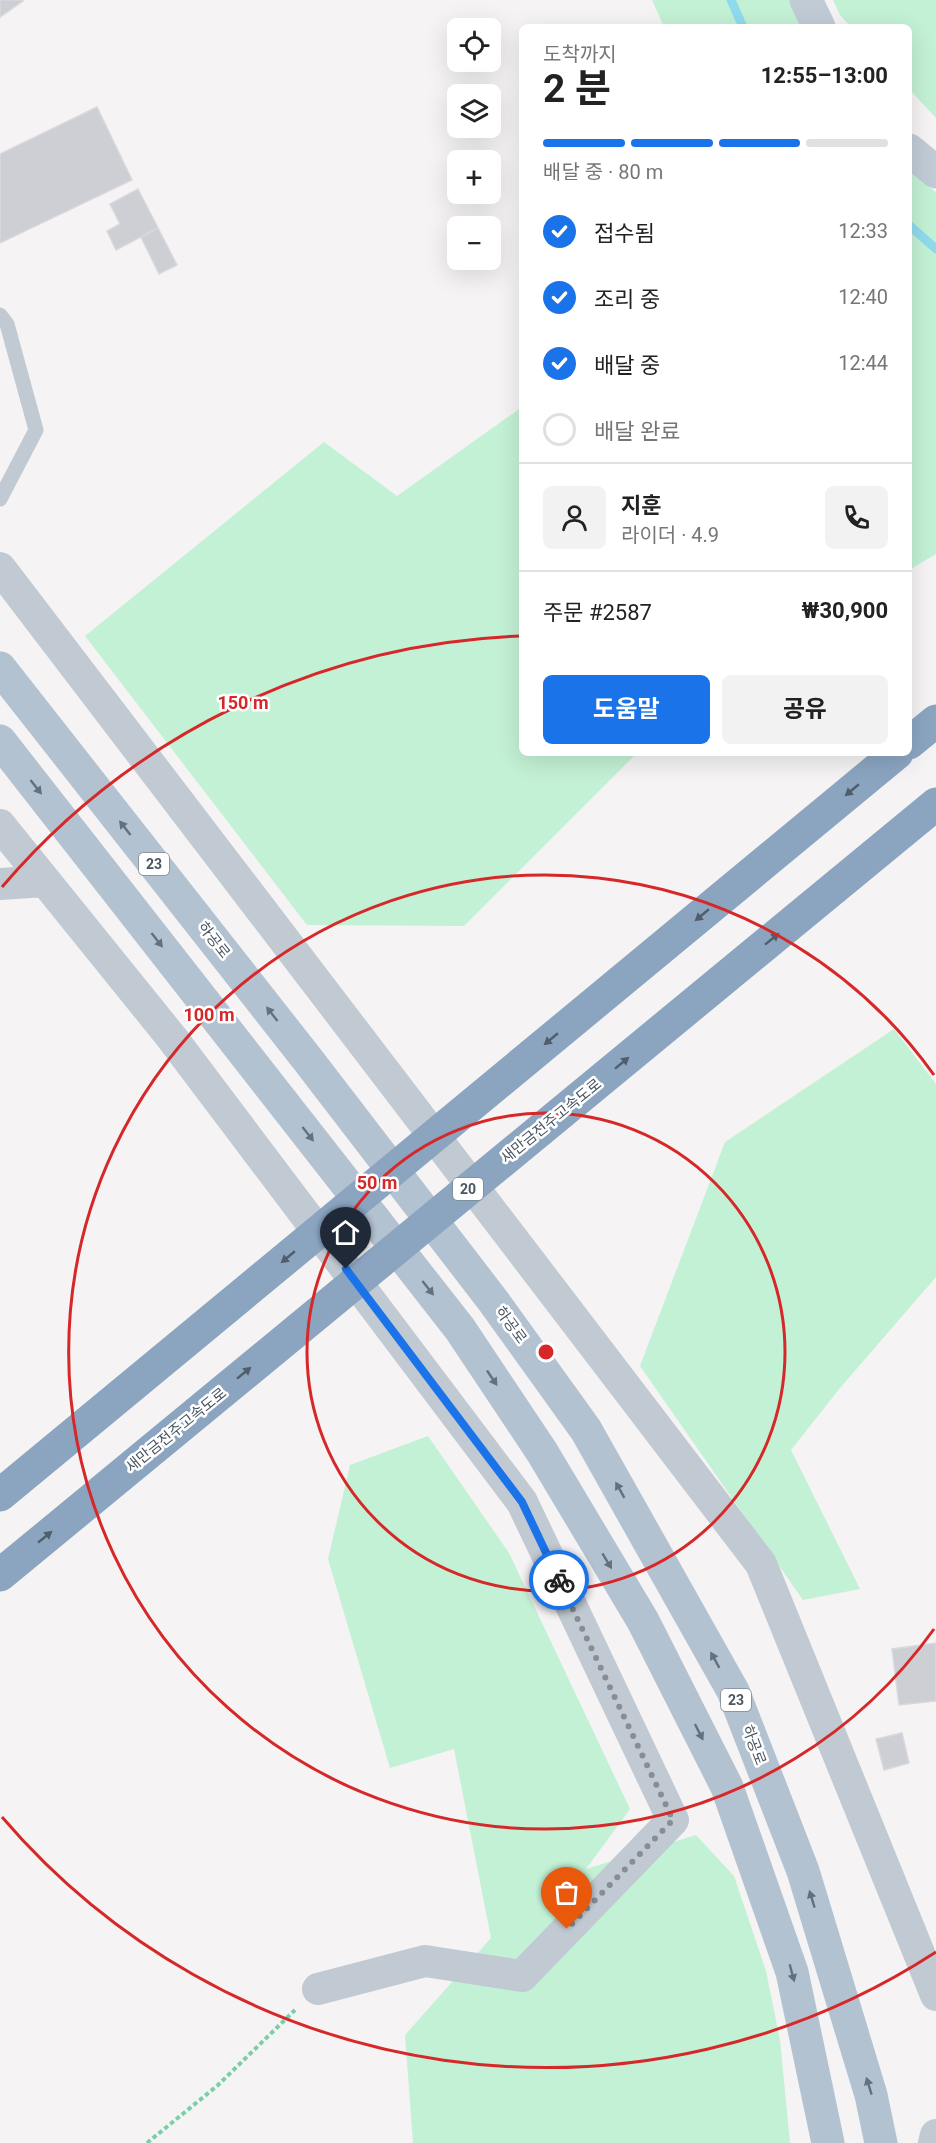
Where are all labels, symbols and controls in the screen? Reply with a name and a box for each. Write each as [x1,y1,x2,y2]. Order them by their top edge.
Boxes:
map controls [447,18,501,270]
button: locate [447,18,501,72]
text: 도착까지 [543,42,617,66]
text: 12:55–13:00 [761,63,888,88]
text: 2 분 [543,66,611,112]
button: layers [447,84,501,138]
button: + [447,150,501,204]
text: 배달 중 · 80 m [543,160,663,184]
icon: check [543,215,576,248]
button: − [447,216,501,270]
text: 12:33 [838,219,888,243]
text: 접수됨 [594,221,655,246]
icon: check [543,281,576,314]
text: 12:40 [838,285,888,309]
text: 조리 중 [594,287,660,312]
icon: check [543,347,576,380]
text: 12:44 [838,351,888,375]
text: 배달 중 [594,353,660,378]
text: 배달 완료 [594,419,680,444]
button: person [543,486,606,549]
button: phone [825,486,888,549]
text: 지훈 [621,493,661,518]
text: 라이더 · 4.9 [621,523,719,547]
text: ₩30,900 [802,598,888,623]
text: 주문 #2587 [543,600,652,625]
button: 도움말 [543,675,710,744]
button: 공유 [722,675,888,744]
text: 150 m [217,692,269,713]
one-way arrow [30,779,42,794]
one-way arrow [844,784,860,797]
one-way arrow [120,820,132,835]
road number: 23 [139,853,169,875]
one-way arrow [694,908,710,921]
street label: 하공로 [194,918,234,962]
one-way arrow [150,932,163,948]
one-way arrow [764,932,780,945]
text: 100 m [183,1004,235,1025]
one-way arrow [265,1006,278,1022]
one-way arrow [544,1032,559,1045]
one-way arrow [614,1056,630,1069]
street label: 새만금전주고속도로 [497,1075,605,1167]
one-way arrow [301,1126,314,1142]
text: 50 m [357,1172,397,1193]
road number: 20 [453,1178,483,1200]
pin [320,1207,371,1269]
icon: home [329,1216,362,1249]
one-way arrow [280,1250,296,1263]
one-way arrow [421,1280,434,1296]
street label: 하공로 [492,1303,530,1347]
centre of rings [536,1342,556,1362]
one-way arrow [236,1367,252,1380]
one-way arrow [486,1369,498,1385]
street label: 새만금전주고속도로 [122,1384,230,1476]
one-way arrow [615,1481,625,1498]
one-way arrow [37,1531,53,1544]
courier [529,1550,589,1610]
one-way arrow [601,1553,612,1569]
icon: bike [543,1564,576,1597]
one-way arrow [710,1652,720,1669]
road number: 23 [721,1689,751,1711]
street label: 하공로 [738,1722,770,1768]
one-way arrow [695,1724,704,1741]
pin [541,1867,592,1929]
icon: bag [550,1876,583,1909]
one-way arrow [807,1890,816,1908]
one-way arrow [788,1964,797,1982]
one-way arrow [864,2077,873,2095]

